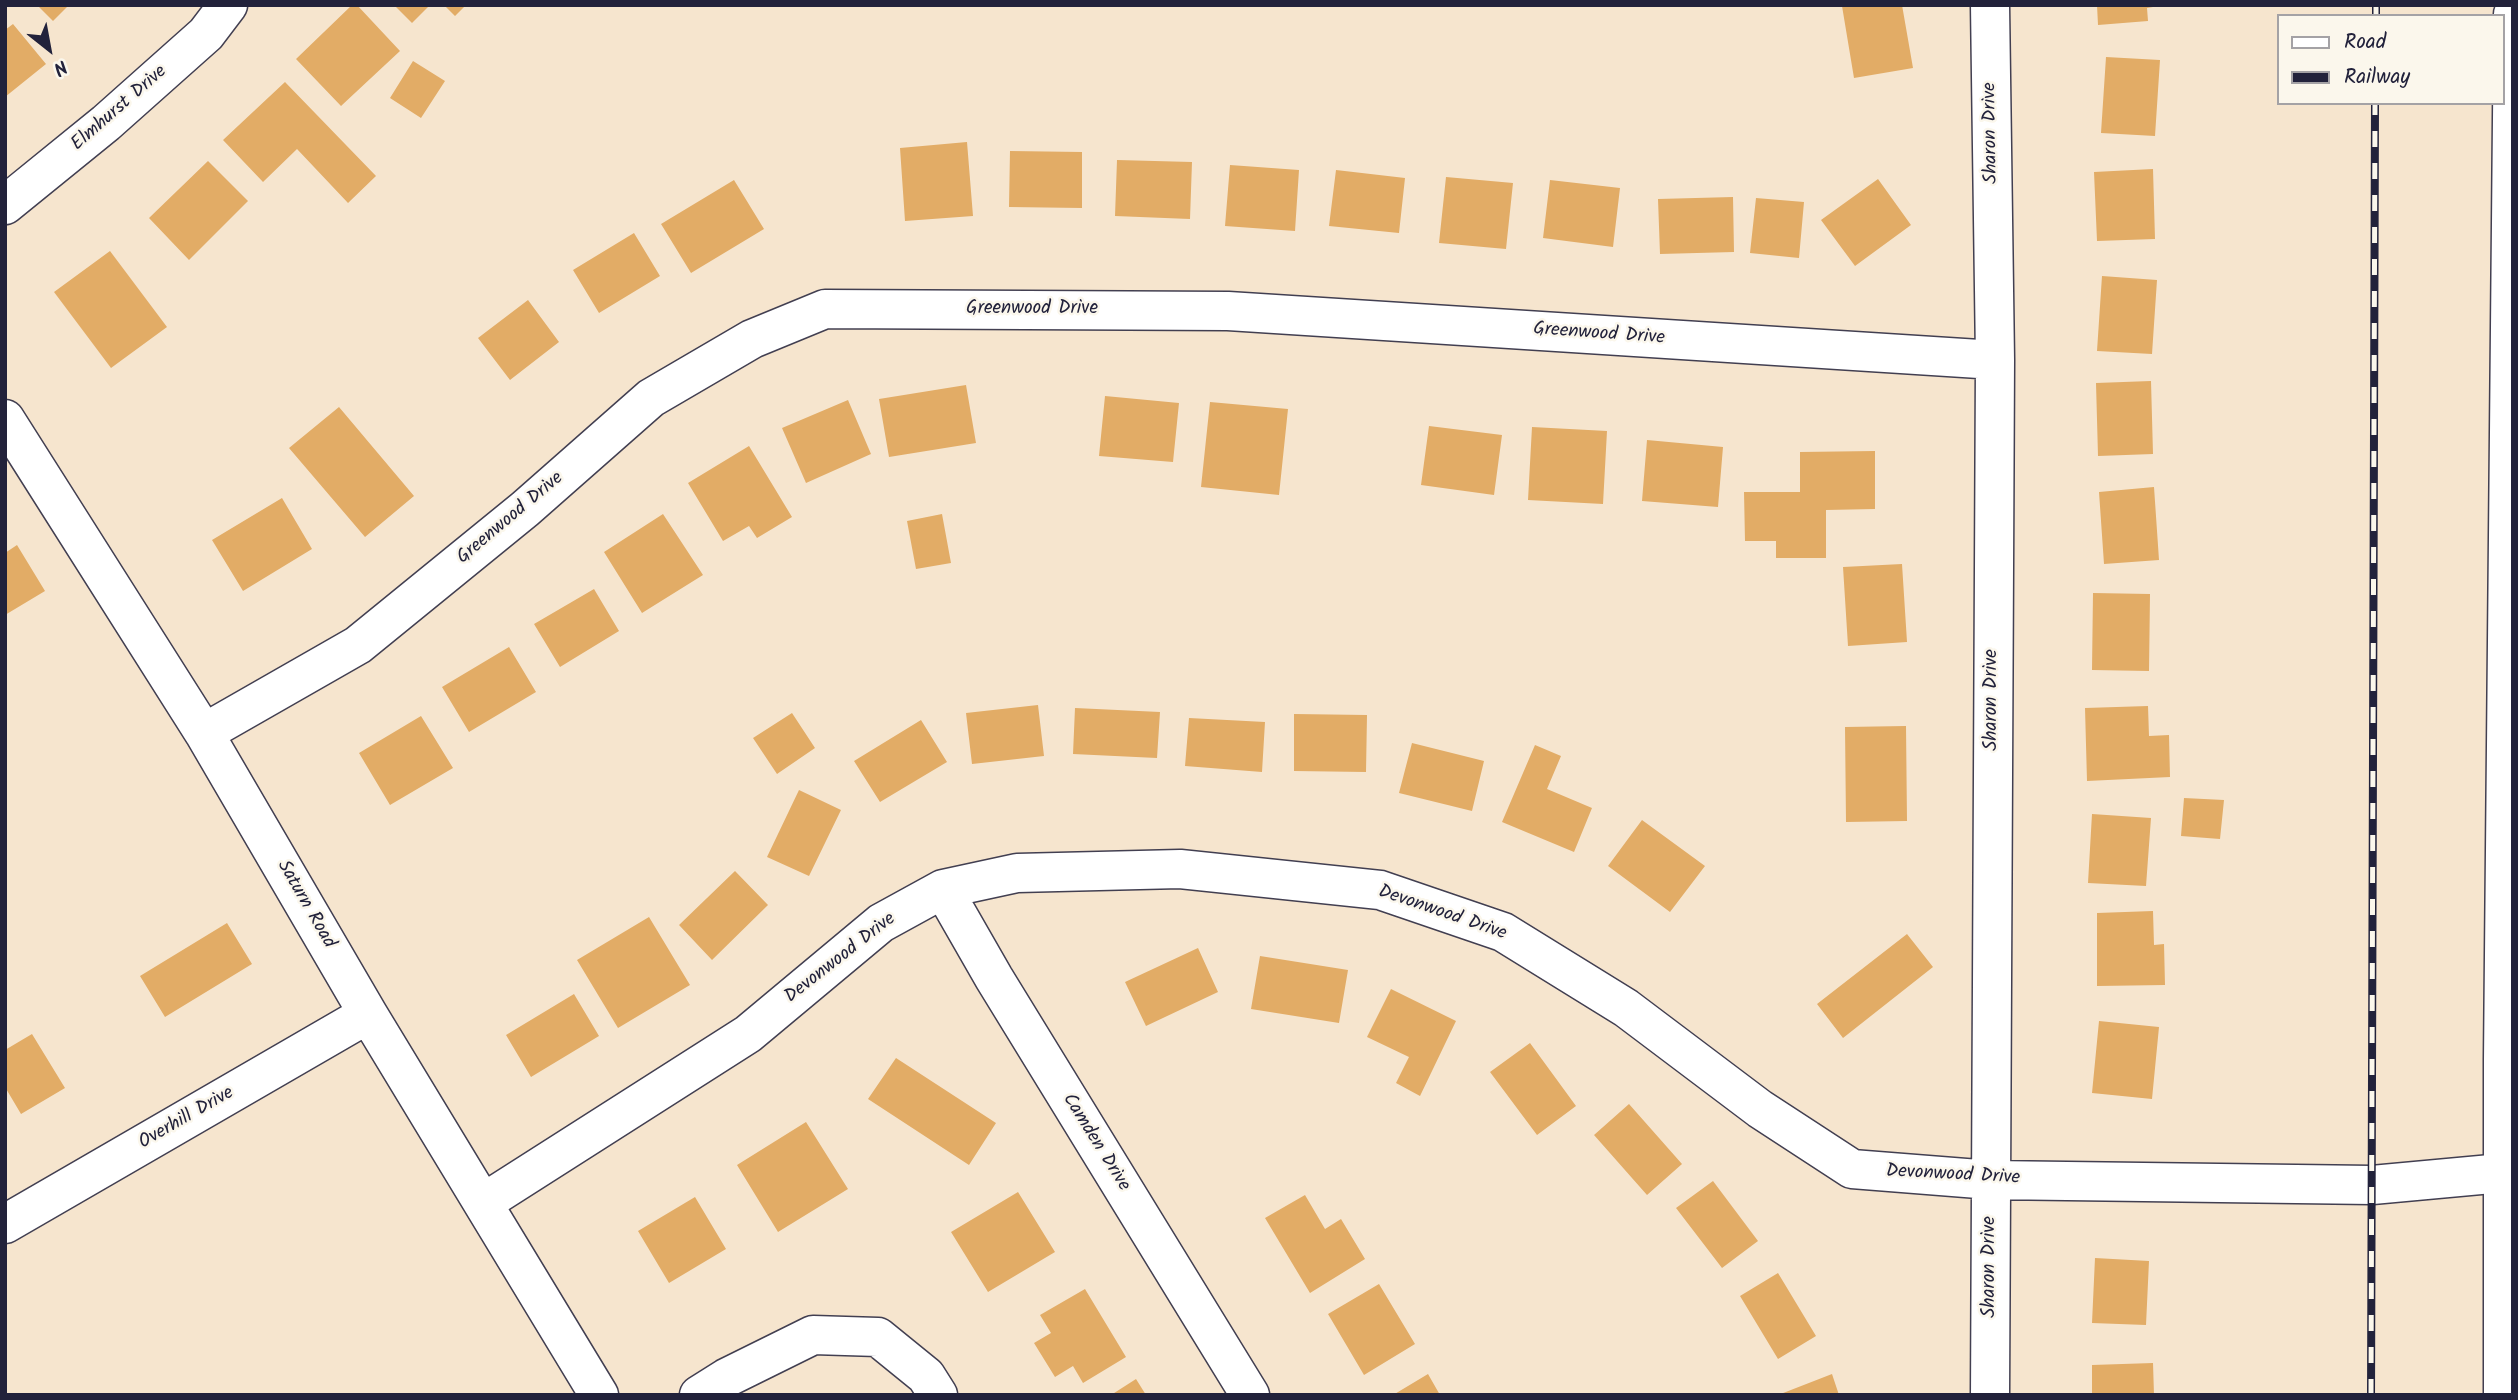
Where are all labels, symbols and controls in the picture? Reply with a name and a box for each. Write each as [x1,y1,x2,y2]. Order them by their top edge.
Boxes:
north arrow [14,14,84,84]
legend [2276,14,2504,105]
text: Road [2344,26,2386,59]
text: N [47,51,73,83]
street label: Elmhurst Drive [68,61,172,157]
text: Railway [2344,61,2410,94]
street label: Sharon Drive [1980,82,2004,184]
street label: Greenwood Drive [966,299,1098,321]
street label: Greenwood Drive [1532,319,1666,351]
street label: Greenwood Drive [453,468,569,570]
street label: Sharon Drive [1982,649,2004,751]
street label: Saturn Road [271,857,339,953]
street label: Devonwood Drive [1375,881,1509,947]
street label: Devonwood Drive [781,909,901,1009]
street label: Overhill Drive [135,1083,239,1155]
street label: Camden Drive [1056,1090,1134,1196]
street label: Devonwood Drive [1885,1161,2021,1191]
street label: Sharon Drive [1980,1216,2002,1318]

